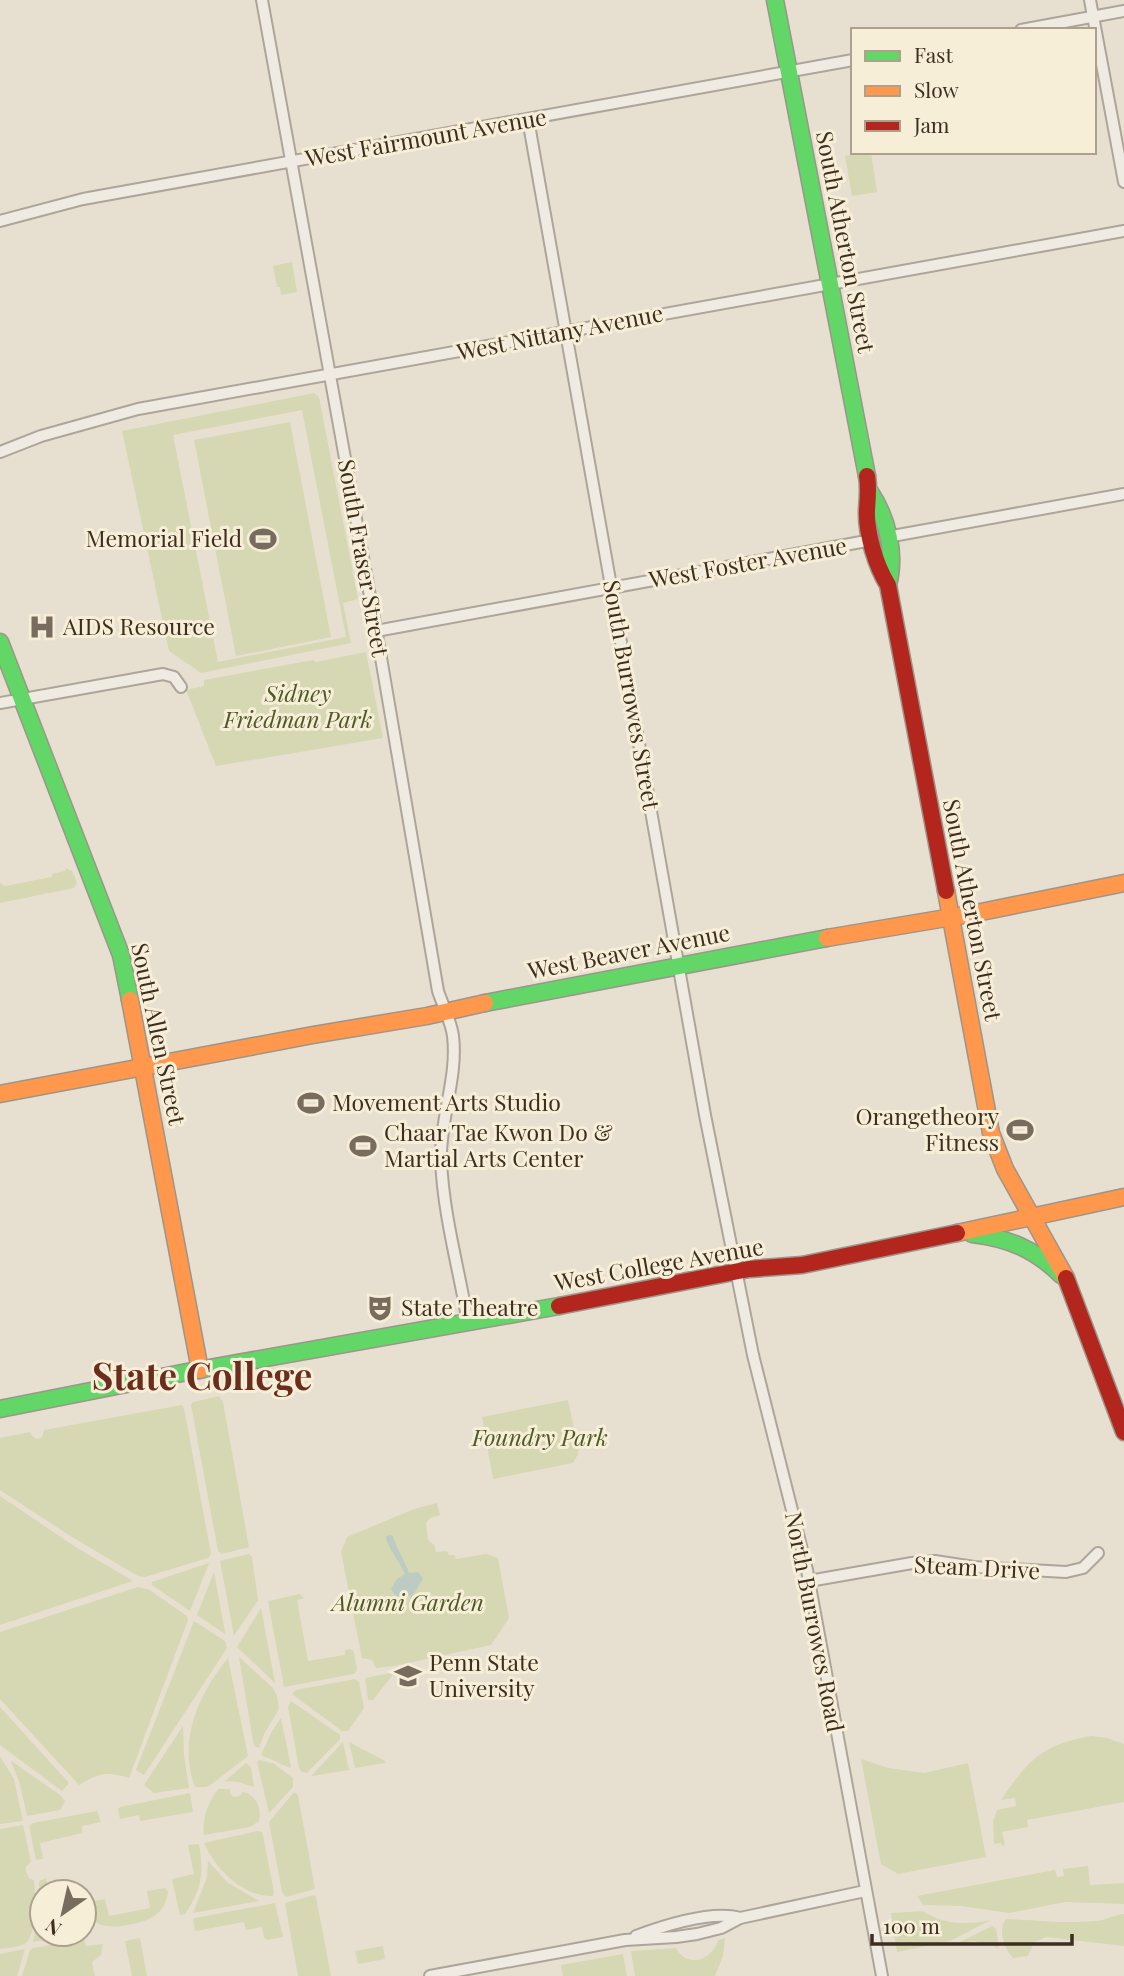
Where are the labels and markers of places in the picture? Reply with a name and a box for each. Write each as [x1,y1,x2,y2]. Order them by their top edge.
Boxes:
place label: Memorial Field [86,522,242,553]
sports icon: Memorial Field [248,524,278,554]
place label: AIDS Resource [62,610,215,641]
hospital icon: AIDS Resource [27,612,57,642]
place label: Movement Arts Studio [332,1086,561,1117]
sports icon: Movement Arts Studio [296,1088,326,1118]
place label: Orangetheory Fitness [855,1100,999,1157]
sports icon: Orangetheory Fitness [1005,1115,1035,1145]
place label: Chaar Tae Kwon Do & Martial Arts Center [384,1116,613,1173]
sports icon: Chaar Tae Kwon Do & Martial Arts Center [348,1131,378,1161]
place label: State Theatre [401,1291,538,1322]
theatre icon: State Theatre [365,1293,395,1323]
place label: Penn State University [429,1646,539,1703]
school or university icon: Penn State University [393,1661,423,1691]

